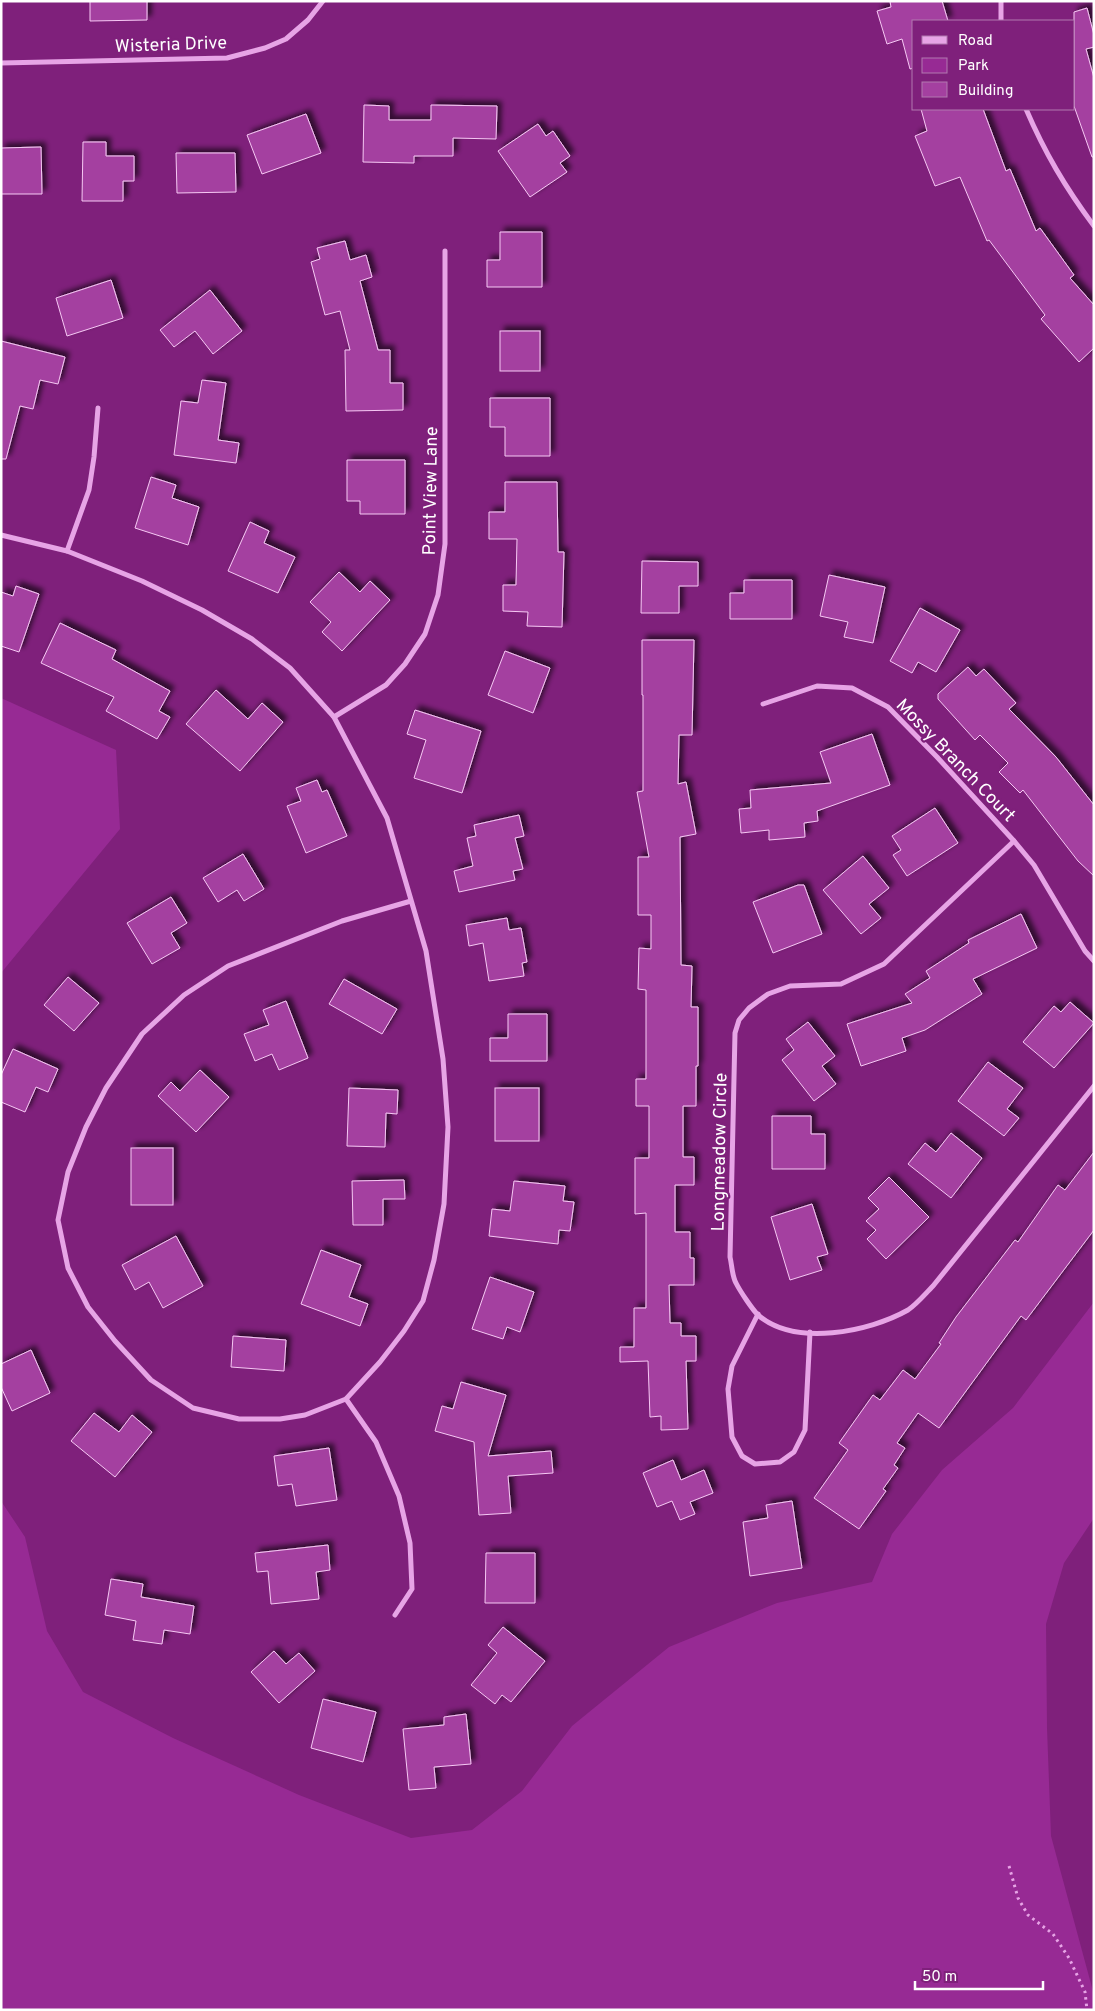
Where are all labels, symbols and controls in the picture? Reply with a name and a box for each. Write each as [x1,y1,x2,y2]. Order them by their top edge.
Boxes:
legend [912,20,1075,110]
street label: Wisteria Drive [115,32,228,59]
text: Road [958,32,993,51]
text: Park [958,57,989,76]
text: Building [958,82,1013,101]
street label: Point View Lane [419,426,444,556]
street label: Mossy Branch Court [890,695,1020,828]
street label: Longmeadow Circle [708,1072,733,1232]
scale bar [915,1958,1042,1990]
text: 50 m [922,1968,957,1987]

